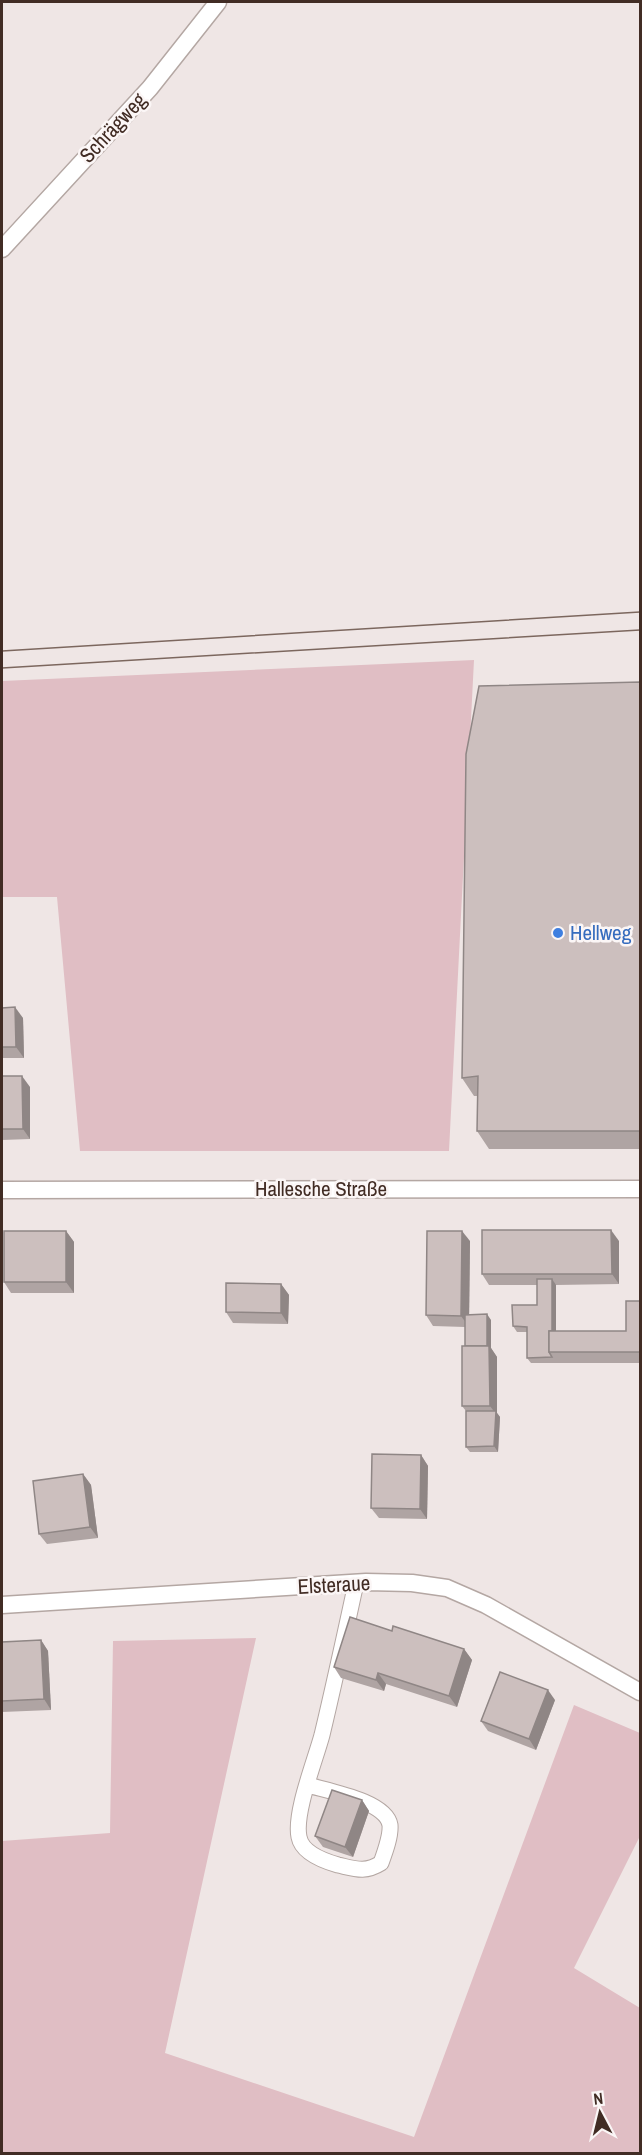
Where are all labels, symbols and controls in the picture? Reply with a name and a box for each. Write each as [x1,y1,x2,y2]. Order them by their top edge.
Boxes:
street label: Schrägweg [73,86,153,169]
place label: Hellweg [570,918,632,947]
marker: Hellweg [551,926,565,940]
street label: Hallesche Straße [255,1174,387,1203]
street label: Elsteraue [297,1568,371,1601]
north arrow [570,2083,630,2143]
text: N [592,2087,604,2110]

